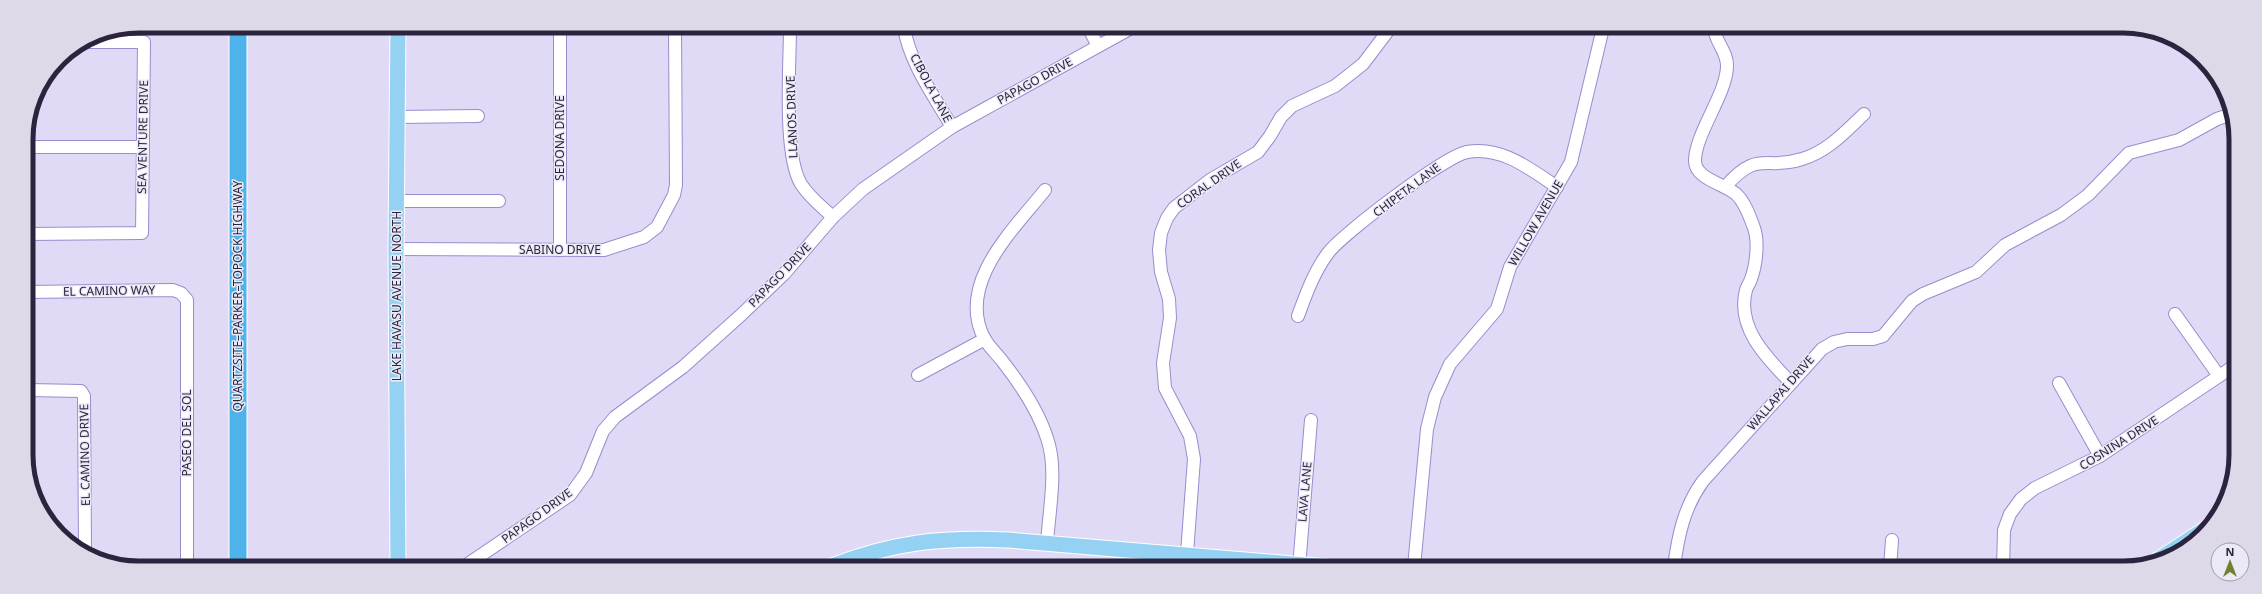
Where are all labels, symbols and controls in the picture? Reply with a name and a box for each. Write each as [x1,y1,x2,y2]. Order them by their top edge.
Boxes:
street label: CIBOLA LANE [906,50,957,125]
street label: PAPAGO DRIVE [994,53,1076,108]
street label: LLANOS DRIVE [782,75,801,159]
street label: SEA VENTURE DRIVE [133,80,152,194]
street label: SEDONA DRIVE [551,95,568,181]
street label: CORAL DRIVE [1173,155,1244,212]
street label: CHIPETA LANE [1369,158,1444,221]
street label: WILLOW AVENUE [1504,177,1567,269]
street label: QUARTZSITE–PARKER–TOPOCK HIGHWAY [229,180,246,412]
street label: LAKE HAVASU AVENUE NORTH [388,211,405,381]
street label: PAPAGO DRIVE [744,239,815,311]
street label: SABINO DRIVE [519,241,601,258]
street label: EL CAMINO WAY [63,281,155,300]
street label: WALLAPAI DRIVE [1743,352,1818,434]
street label: PASEO DEL SOL [178,389,195,477]
street label: EL CAMINO DRIVE [75,404,94,506]
street label: COSNINA DRIVE [2076,411,2162,474]
street label: LAVA LANE [1293,461,1316,523]
street label: PAPAGO DRIVE [498,484,576,547]
north arrow [2210,542,2250,582]
text: N [2226,544,2234,559]

